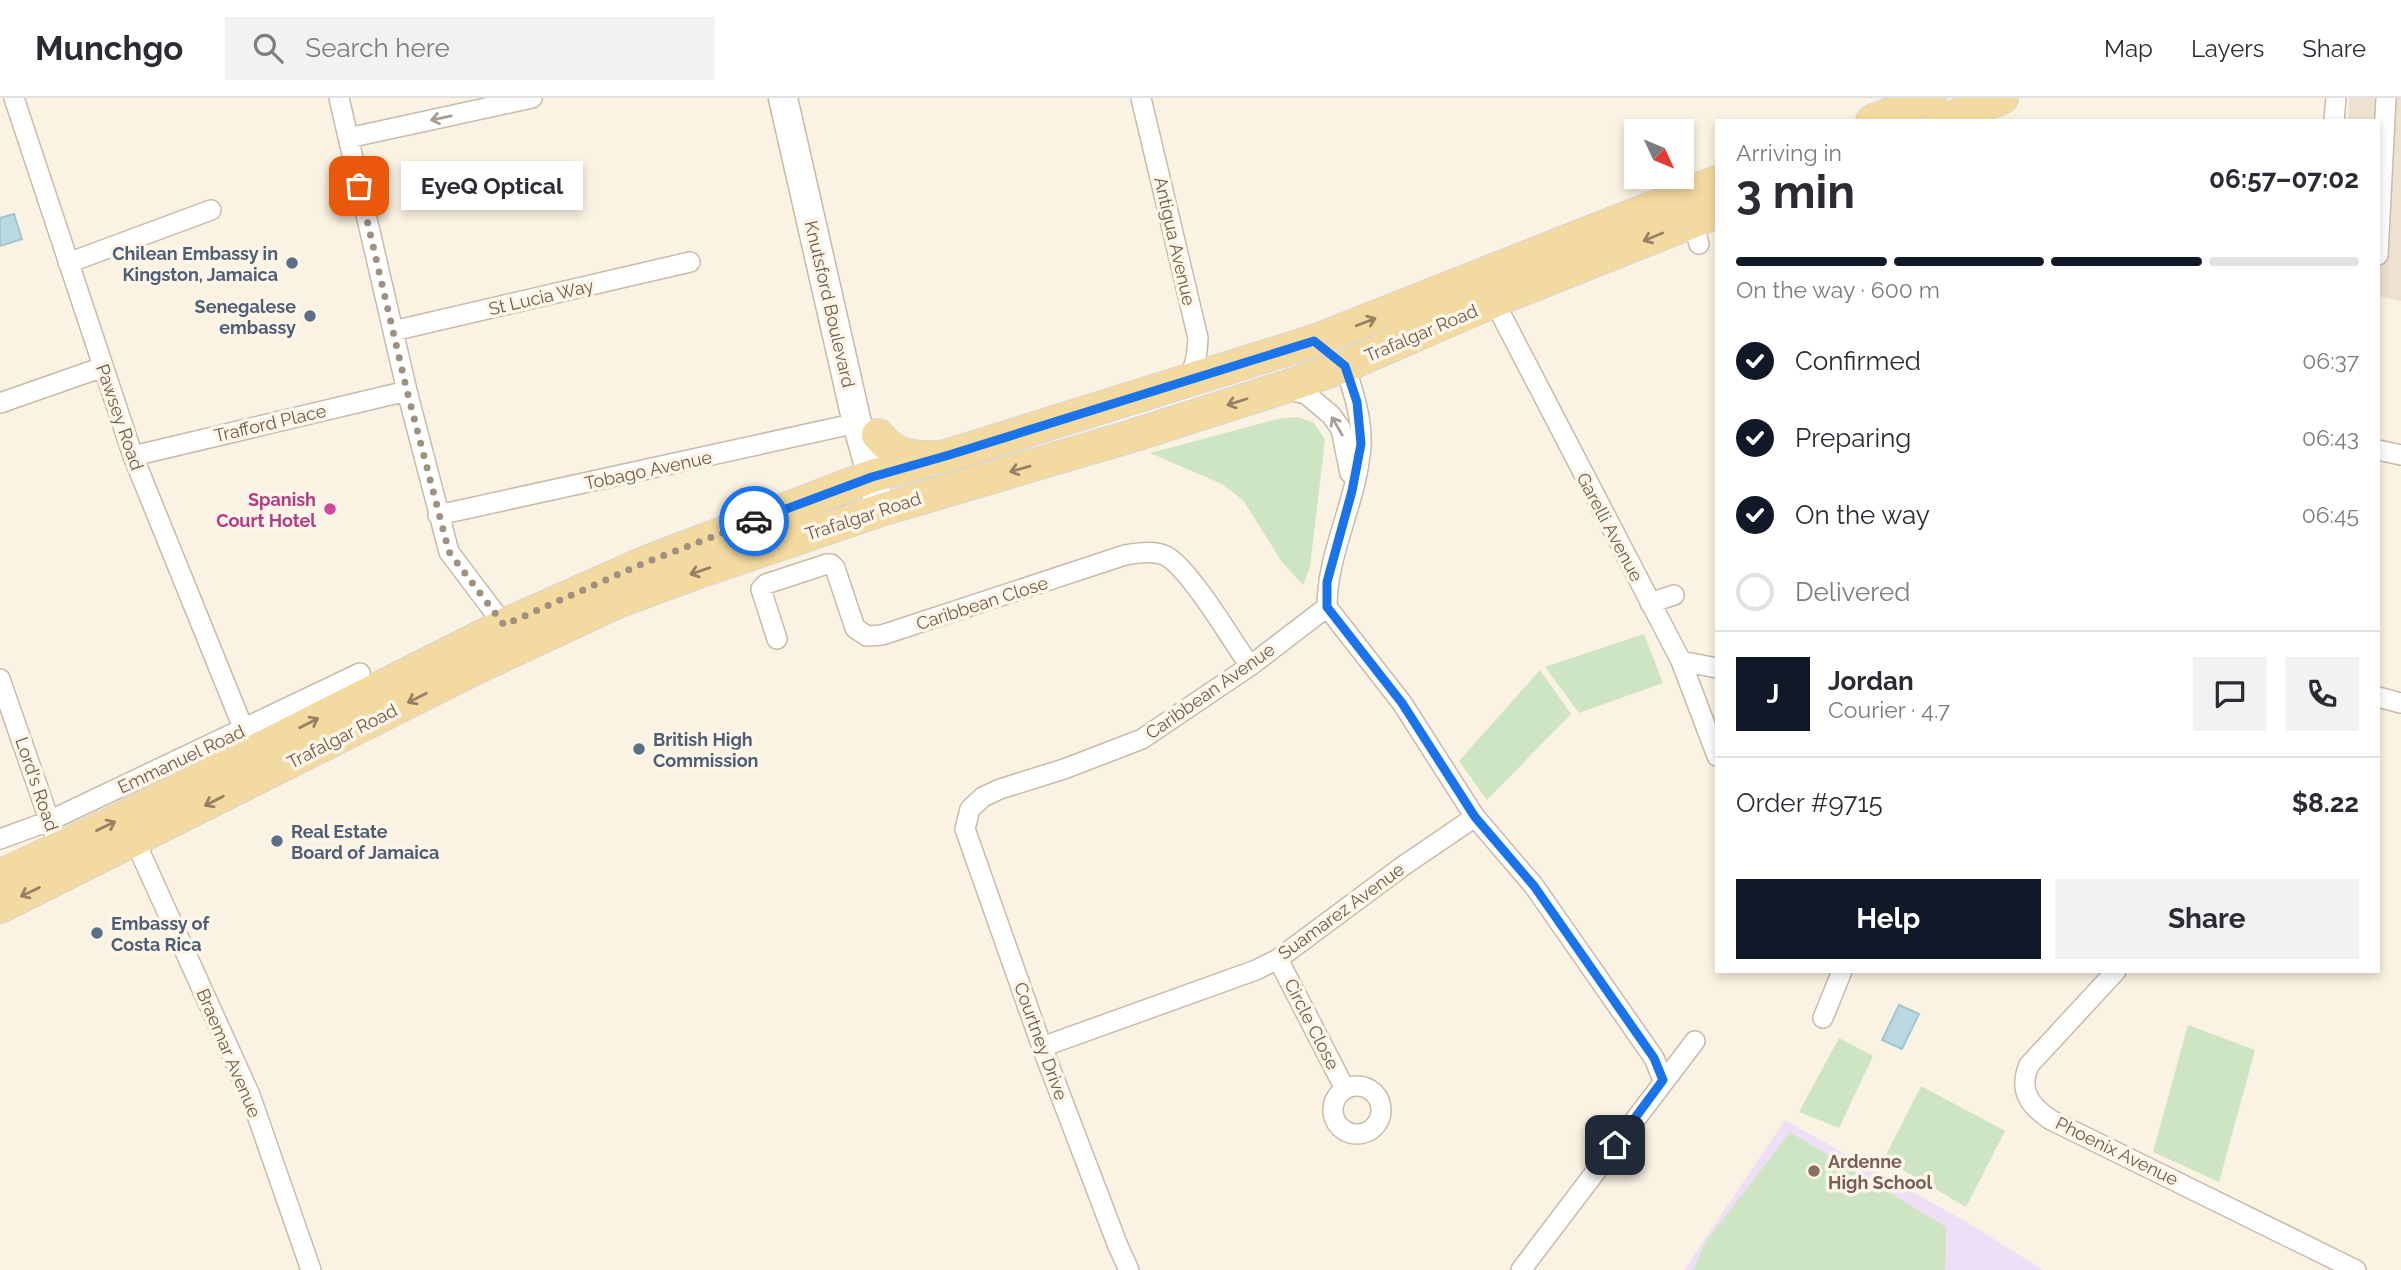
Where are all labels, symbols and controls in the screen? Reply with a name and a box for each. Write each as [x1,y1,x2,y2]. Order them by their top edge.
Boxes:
search box [225,17,715,80]
text: Munchgo [35,29,183,68]
icon: search [249,29,287,67]
text: Search here [305,33,450,63]
text: Map [2104,34,2153,63]
text: Layers [2191,34,2264,63]
text: Share [2302,34,2366,63]
one-way arrow [430,111,453,125]
north arrow [1624,119,1694,189]
map controls [1624,119,1694,189]
text: Arriving in [1736,139,1842,166]
pin [329,156,389,216]
callout: EyeQ Optical [401,162,583,210]
text: 06:57–07:02 [2209,164,2359,194]
text: 3 min [1736,165,1855,219]
icon: bag [340,167,378,205]
text: EyeQ Optical [421,172,563,199]
street label: Antigua Avenue [1150,175,1200,308]
street label: Knutsford Boulevard [801,218,859,390]
one-way arrow [1643,232,1665,245]
place label: Chilean Embassy in Kingston, Jamaica [112,243,278,285]
marker: Chilean Embassy in Kingston, Jamaica [284,255,300,271]
street label: St Lucia Way [486,275,596,319]
text: On the way · 600 m [1736,276,1940,303]
place label: Senegalese embassy [195,296,296,338]
street label: Trafalgar Road [1361,300,1481,366]
marker: Senegalese embassy [302,308,318,324]
one-way arrow [1354,314,1376,327]
icon: check [1736,342,1774,380]
text: Confirmed [1795,346,1921,376]
text: 06:37 [2302,347,2359,374]
street label: Pawsey Road [92,361,148,473]
one-way arrow [1227,397,1249,409]
street label: Trafford Place [212,400,329,446]
one-way arrow [1330,416,1344,436]
icon: check [1736,419,1774,457]
text: Preparing [1795,423,1911,453]
text: 06:43 [2302,424,2359,451]
street label: Tobago Avenue [582,446,714,494]
one-way arrow [1009,463,1032,476]
street label: Garelli Avenue [1573,469,1648,585]
courier [719,486,789,556]
street label: Trafalgar Road [802,487,924,545]
place label: Spanish Court Hotel [216,489,316,531]
icon: check [1736,496,1774,534]
text: On the way [1795,500,1930,530]
marker: Spanish Court Hotel [322,501,338,517]
text: 06:45 [2302,501,2359,528]
icon: car [735,502,773,540]
one-way arrow [690,566,712,578]
street label: Caribbean Close [913,572,1051,634]
text: Delivered [1795,577,1910,607]
street label: Caribbean Avenue [1141,638,1279,743]
button: chat [2193,657,2267,731]
button: phone [2285,657,2359,731]
text: Jordan [1828,666,1914,696]
text: J [1767,679,1779,709]
one-way arrow [407,691,428,705]
text: Courier · 4.7 [1828,696,1950,723]
street label: Trafalgar Road [284,699,400,773]
one-way arrow [298,716,319,730]
street label: Emmanuel Road [114,720,248,798]
place label: British High Commission [653,729,758,771]
street label: Lord's Road [11,734,63,834]
marker: British High Commission [631,741,647,757]
text: Order #9715 [1736,788,1883,818]
text: $8.22 [2292,788,2359,818]
one-way arrow [204,794,225,808]
one-way arrow [95,819,116,832]
place label: Real Estate Board of Jamaica [291,821,439,863]
marker: Real Estate Board of Jamaica [269,833,285,849]
street label: Suamarez Avenue [1274,858,1408,964]
button: Help [1736,879,2041,959]
button: Share [2055,879,2359,959]
one-way arrow [20,886,41,900]
place label: Embassy of Costa Rica [111,913,210,955]
marker: Embassy of Costa Rica [89,925,105,941]
street label: Circle Close [1280,975,1344,1073]
street label: Courtney Drive [1010,979,1072,1103]
street label: Braemar Avenue [192,985,266,1121]
street label: Phoenix Avenue [2052,1112,2182,1190]
pin [1585,1115,1645,1175]
icon: home [1596,1126,1634,1164]
place label: Ardenne High School [1828,1151,1932,1193]
marker: Ardenne High School [1806,1163,1822,1179]

